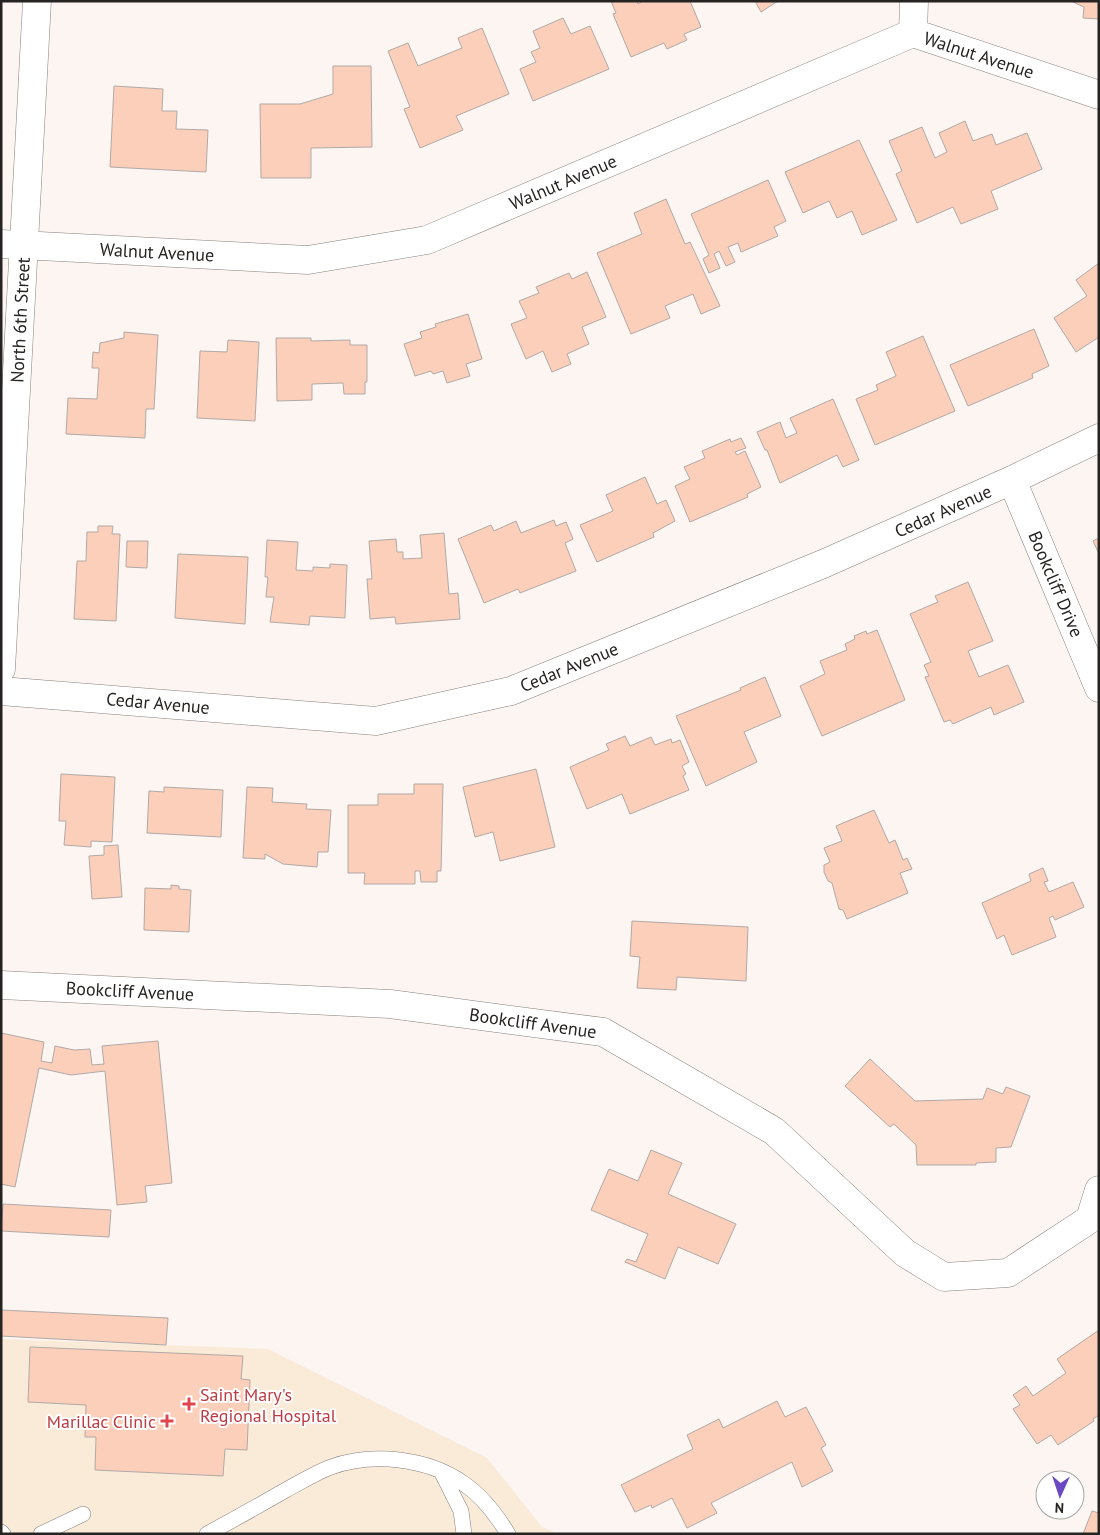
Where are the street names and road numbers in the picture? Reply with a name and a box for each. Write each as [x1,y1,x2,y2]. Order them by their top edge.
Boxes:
street label: Walnut Avenue [921,26,1037,84]
street label: Walnut Avenue [506,149,620,215]
street label: Walnut Avenue [99,238,215,266]
street label: North 6th Street [5,257,35,383]
street label: Cedar Avenue [891,479,995,543]
street label: Bookcliff Drive [1023,527,1089,641]
street label: Cedar Avenue [516,637,622,697]
street label: Cedar Avenue [105,687,211,719]
street label: Bookcliff Avenue [65,976,195,1006]
street label: Bookcliff Avenue [468,1003,598,1043]

